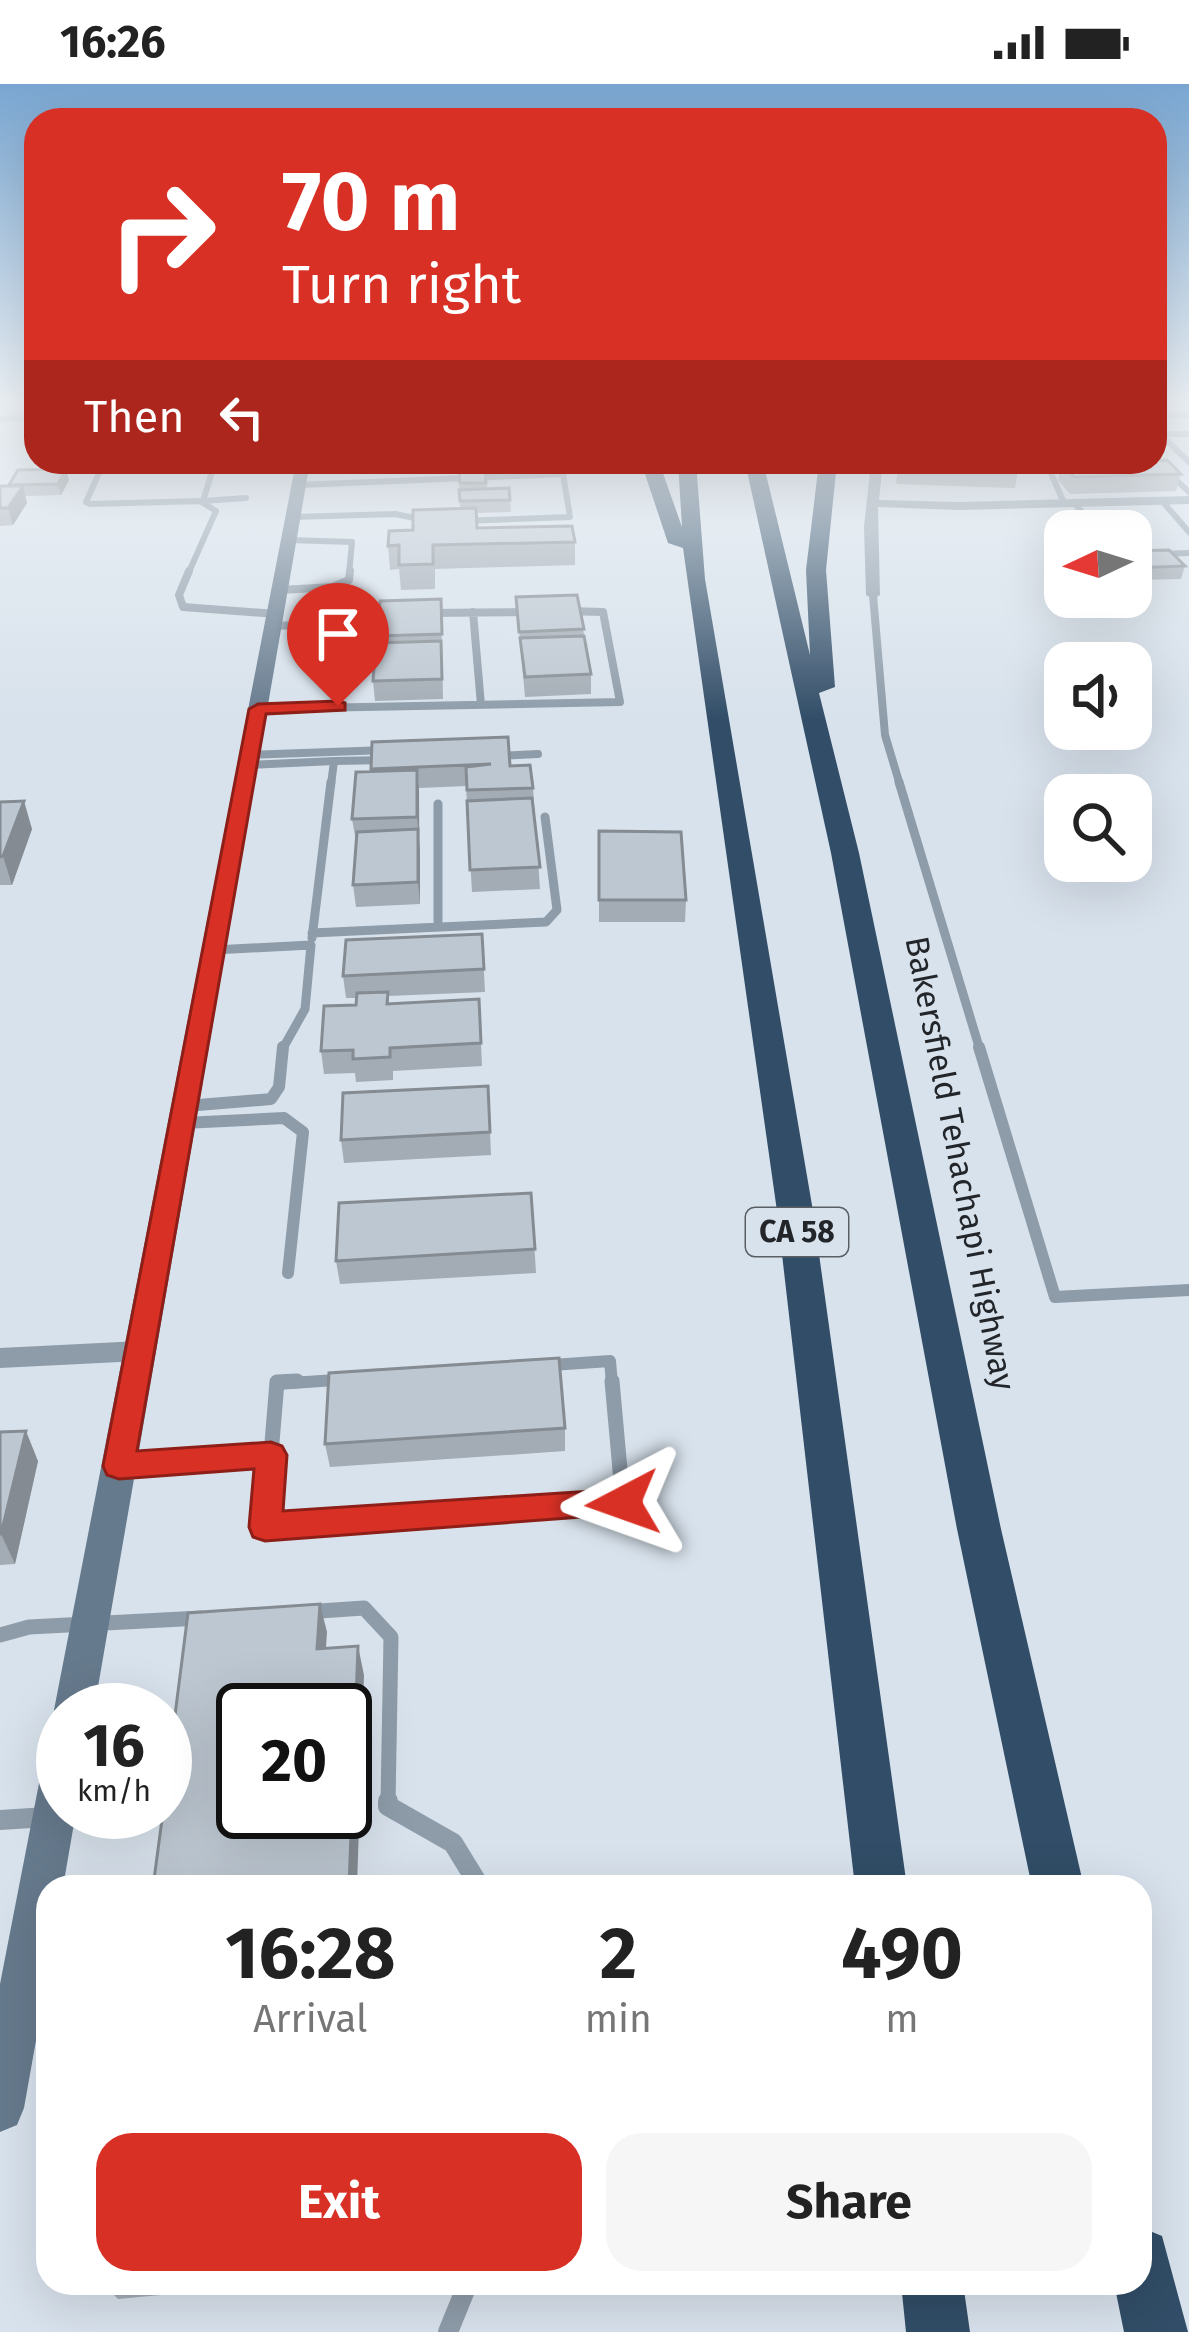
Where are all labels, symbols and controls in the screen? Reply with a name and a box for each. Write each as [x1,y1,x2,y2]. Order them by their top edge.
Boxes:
text: 16:26 [60,15,166,69]
text: 70 m [282,151,460,252]
icon: right [84,156,240,312]
text: Turn right [282,253,521,317]
icon: left [209,384,275,450]
text: Then [84,390,185,444]
north arrow [1044,510,1152,618]
map controls [1044,510,1152,882]
pin [287,583,389,706]
icon: arrive [305,601,371,667]
button: sound [1044,642,1152,750]
button: search [1044,774,1152,882]
street label: Bakersfield Tehachapi Highway [896,933,1024,1394]
road number: CA 58 [746,1208,848,1256]
position arrow [560,1440,686,1566]
speed limit sign: 20 [216,1683,372,1839]
text: 16 [83,1710,145,1782]
text: km/h [77,1773,151,1809]
text: 16:28 [225,1911,396,1997]
text: 2 [600,1911,637,1997]
text: 490 [841,1911,963,1997]
text: Arrival [253,1996,367,2042]
text: min [585,1996,652,2042]
text: m [885,1996,919,2042]
button: Exit [96,2133,582,2271]
button: Share [606,2133,1092,2271]

